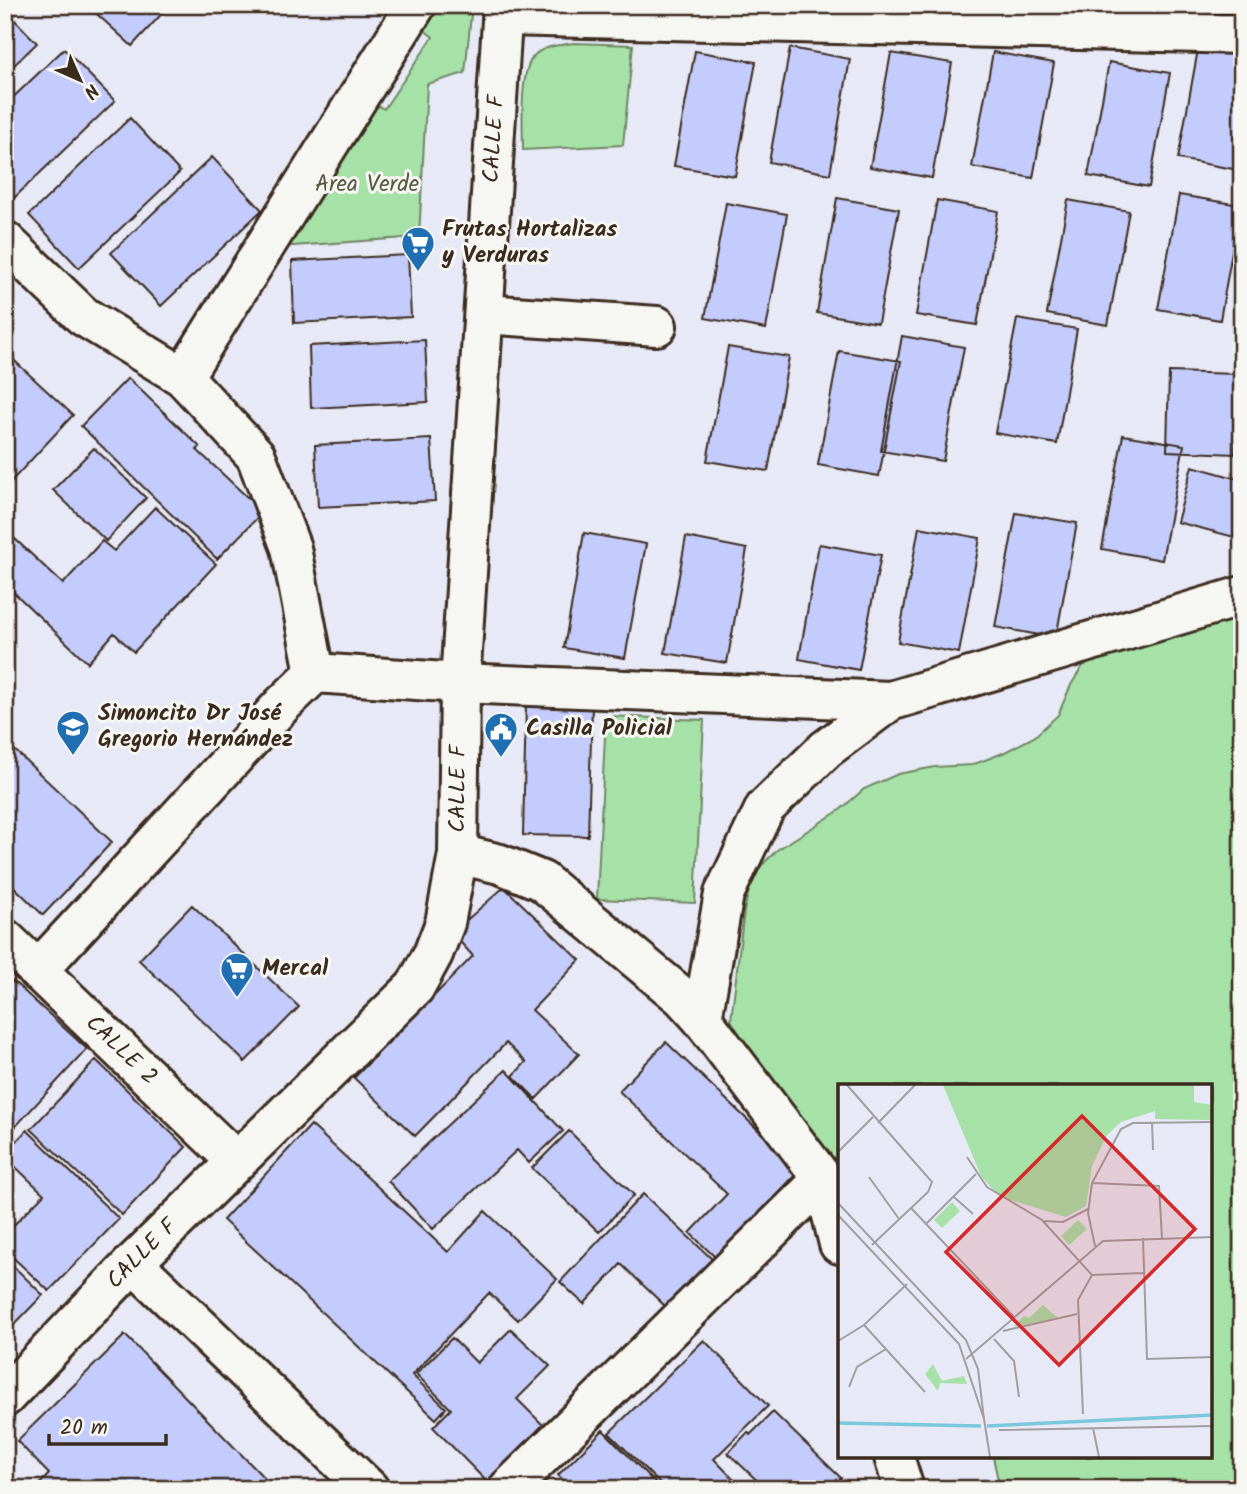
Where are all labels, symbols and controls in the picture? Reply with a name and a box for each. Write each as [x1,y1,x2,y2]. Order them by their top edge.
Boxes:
north arrow [46,46,116,116]
text: N [76,76,105,105]
street label: CALLE F [474,92,515,184]
park label: Area Verde [315,167,419,203]
place label: Frutas Hortalizas y Verduras [441,212,617,274]
supermarket icon: Frutas Hortalizas y Verduras [399,224,437,273]
place label: Simoncito Dr José Gregorio Hernández [98,696,293,758]
school or university icon: Simoncito Dr José Gregorio Hernández [54,708,92,757]
public building icon: Casilla Policial [482,710,520,759]
place label: Casilla Policial [526,711,673,747]
street label: CALLE F [440,743,477,833]
supermarket icon: Mercal [218,950,256,999]
place label: Mercal [262,951,329,987]
street label: CALLE 2 [77,1007,166,1094]
inset map [838,1084,1212,1459]
street label: CALLE F [98,1209,187,1298]
scale bar [49,1403,166,1447]
text: 20 m [60,1412,108,1445]

